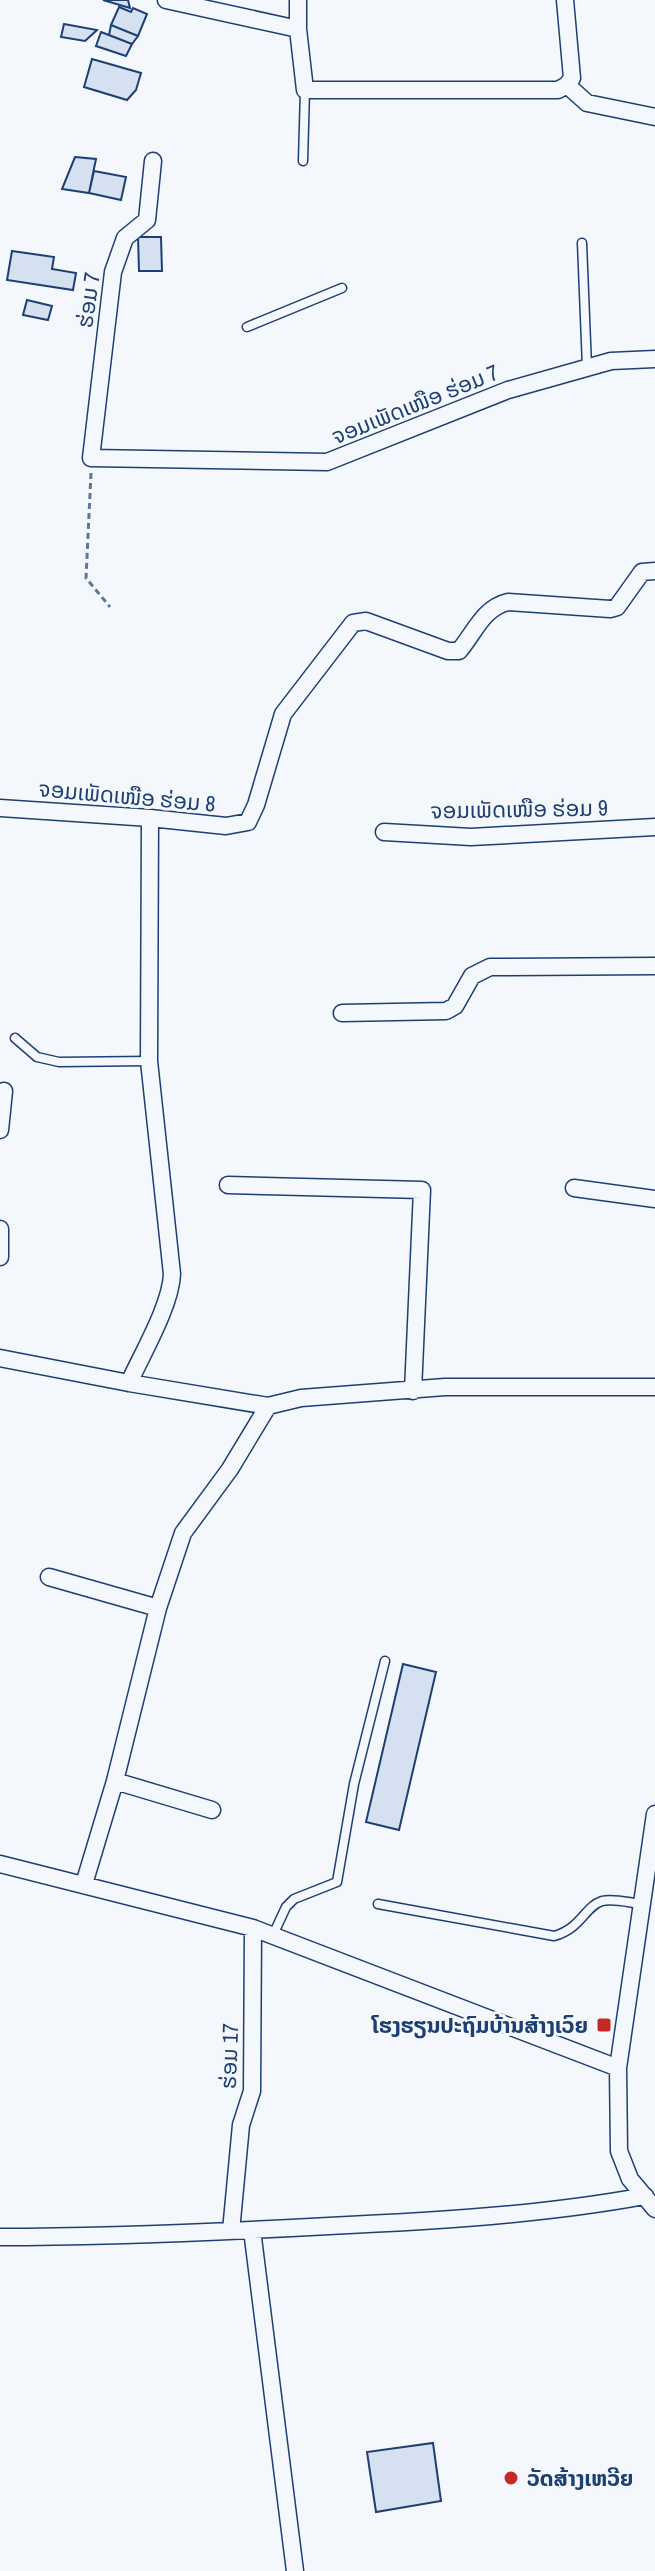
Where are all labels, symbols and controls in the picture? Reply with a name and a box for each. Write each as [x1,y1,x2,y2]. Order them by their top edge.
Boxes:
street label: ຮ່ອມ 7 [69,270,107,330]
street label: ຈອມເພັດເໜືອ ຮ່ອມ 7 [327,357,503,451]
street label: ຈອມເພັດເໜືອ ຮ່ອມ 8 [37,773,217,819]
street label: ຈອມເພັດເໜືອ ຮ່ອມ 9 [430,792,608,826]
place label: ໂຮງຮຽນປະຖົມບ້ານສ້າງເວົຍ [370,2010,588,2040]
marker: ໂຮງຮຽນປະຖົມບ້ານສ້າງເວົຍ [595,2016,613,2034]
street label: ຮ່ອມ 17 [213,2023,245,2089]
place label: ວັດສ້າງເຫວີຍ [527,2463,633,2493]
marker: ວັດສ້າງເຫວີຍ [502,2469,520,2487]

